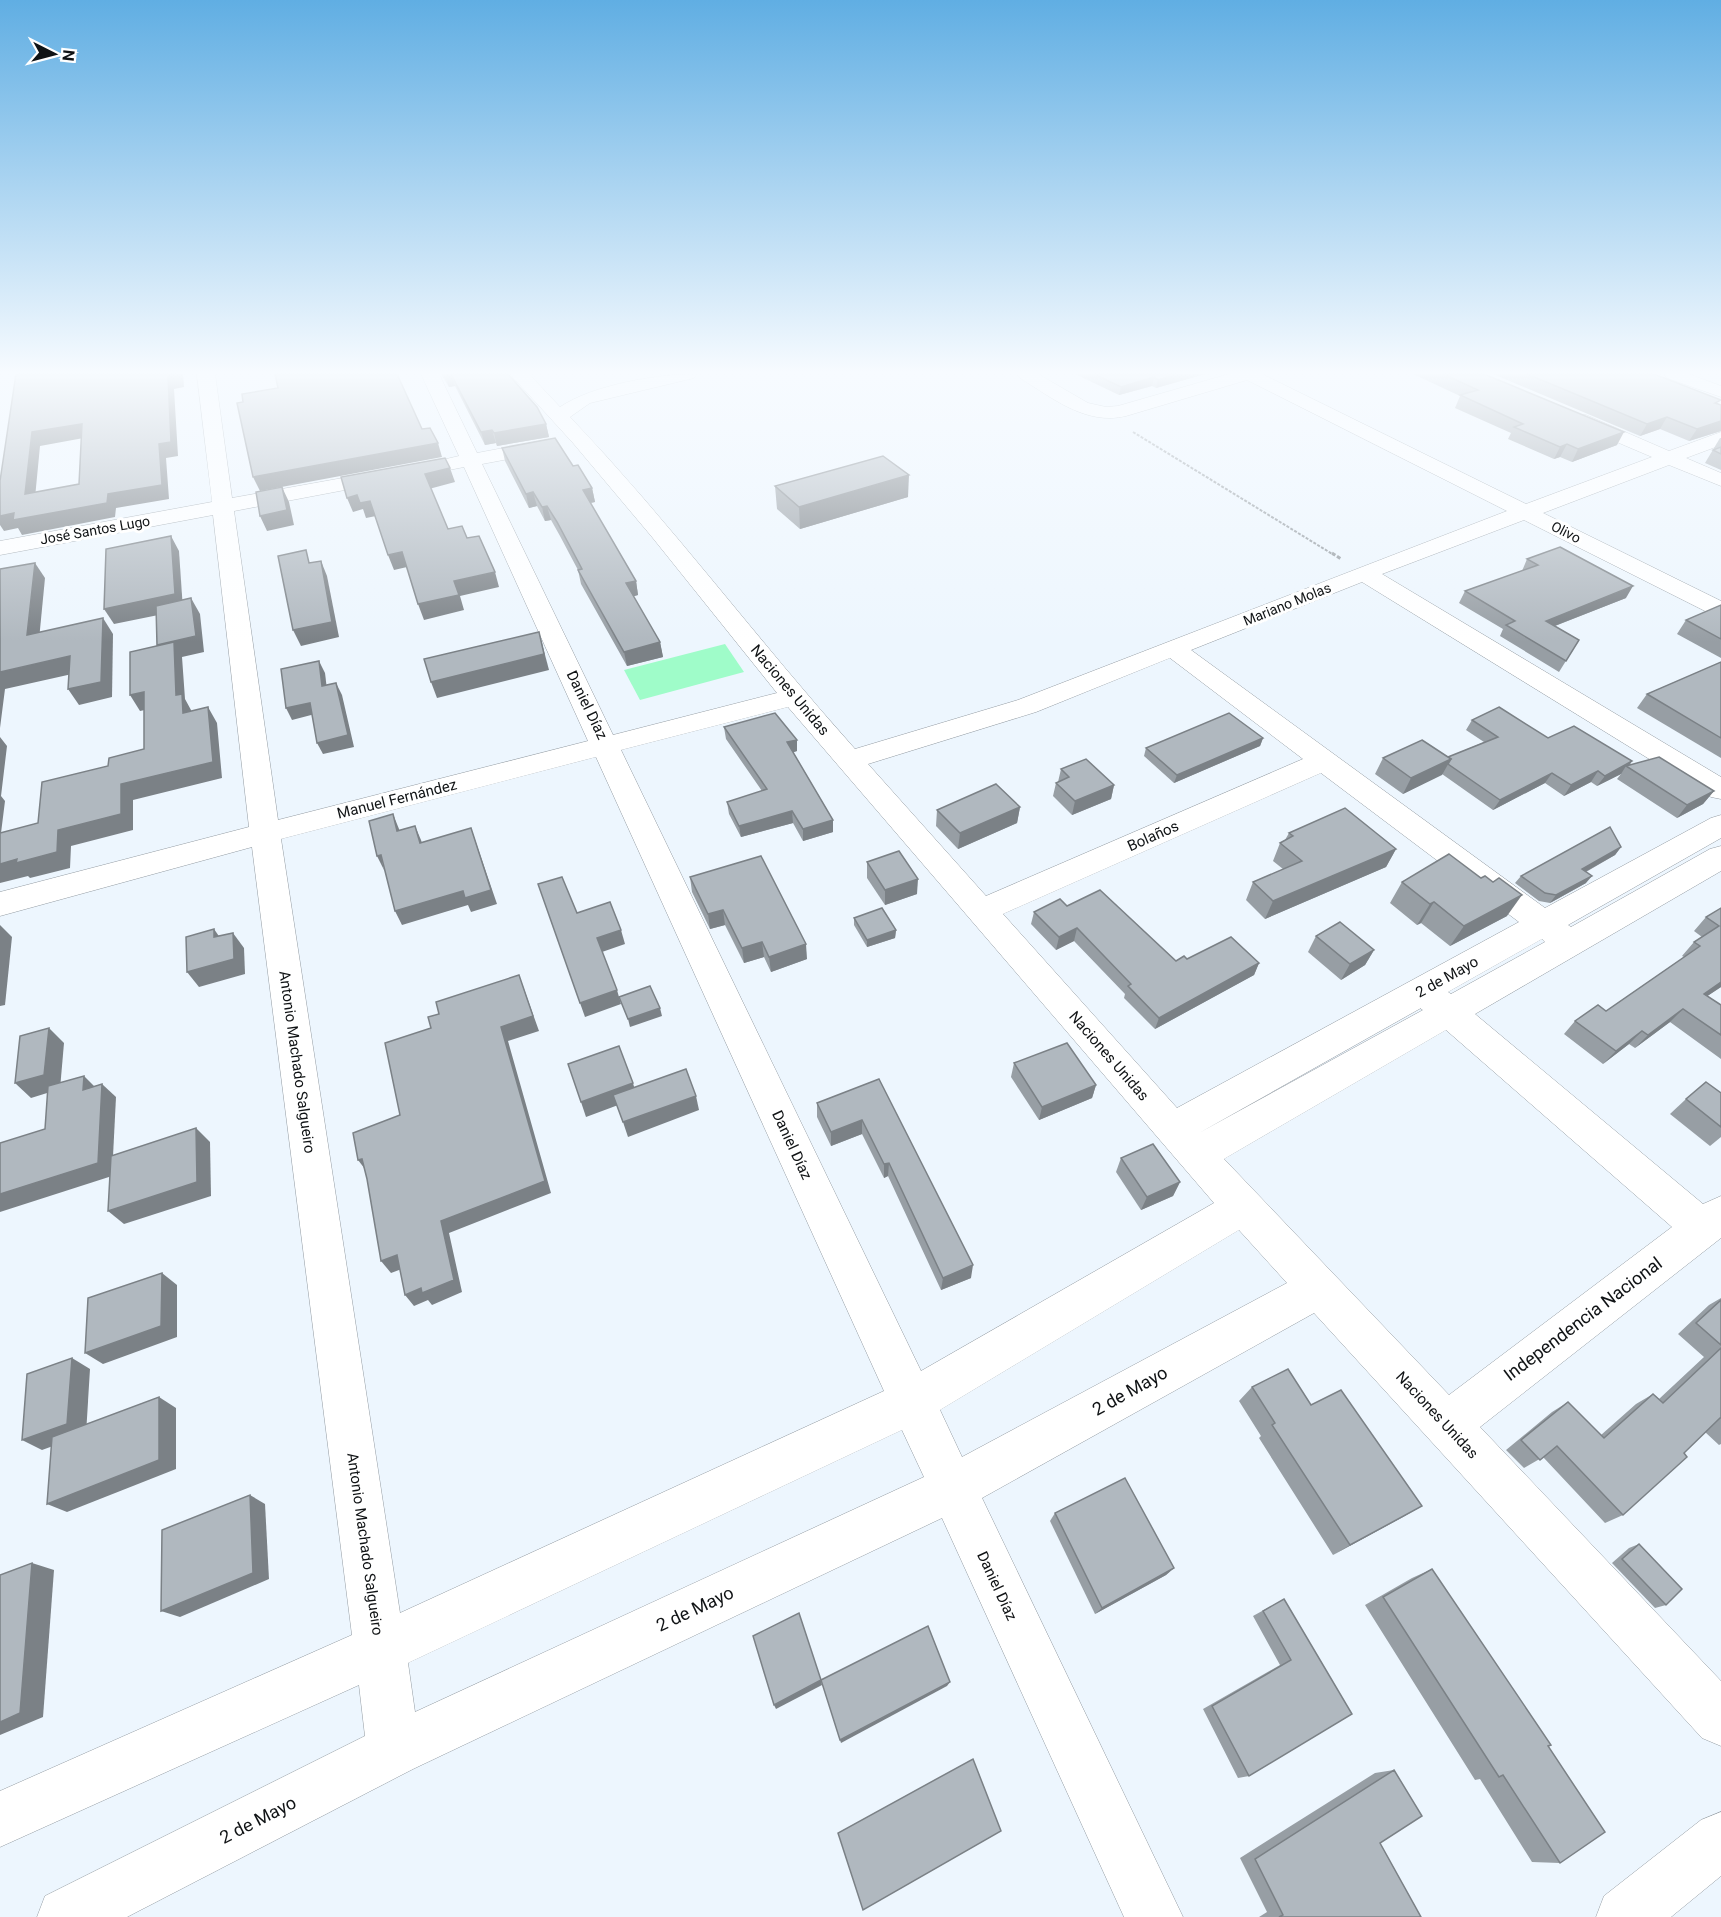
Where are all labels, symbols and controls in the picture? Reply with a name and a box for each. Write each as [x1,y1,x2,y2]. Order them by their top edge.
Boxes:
north arrow [24,24,84,84]
text: N [58,49,78,62]
street label: José Santos Lugo [39,512,151,548]
street label: Olivo [1549,518,1583,546]
street label: Mariano Molas [1241,579,1333,629]
street label: Naciones Unidas [747,641,833,739]
street label: Daniel Díaz [563,668,611,742]
street label: Manuel Fernández [335,775,459,823]
street label: Bolaños [1125,817,1181,855]
street label: 2 de Mayo [1412,952,1482,1002]
street label: Antonio Machado Salgueiro [275,969,319,1155]
street label: Naciones Unidas [1065,1008,1153,1104]
street label: Daniel Díaz [768,1107,816,1183]
street label: Independencia Nacional [1499,1252,1666,1385]
street label: 2 de Mayo [1088,1361,1171,1420]
street label: Naciones Unidas [1392,1368,1482,1462]
street label: Antonio Machado Salgueiro [343,1451,387,1637]
street label: Daniel Díaz [973,1548,1021,1624]
street label: 2 de Mayo [653,1582,737,1636]
street label: 2 de Mayo [216,1791,299,1848]

